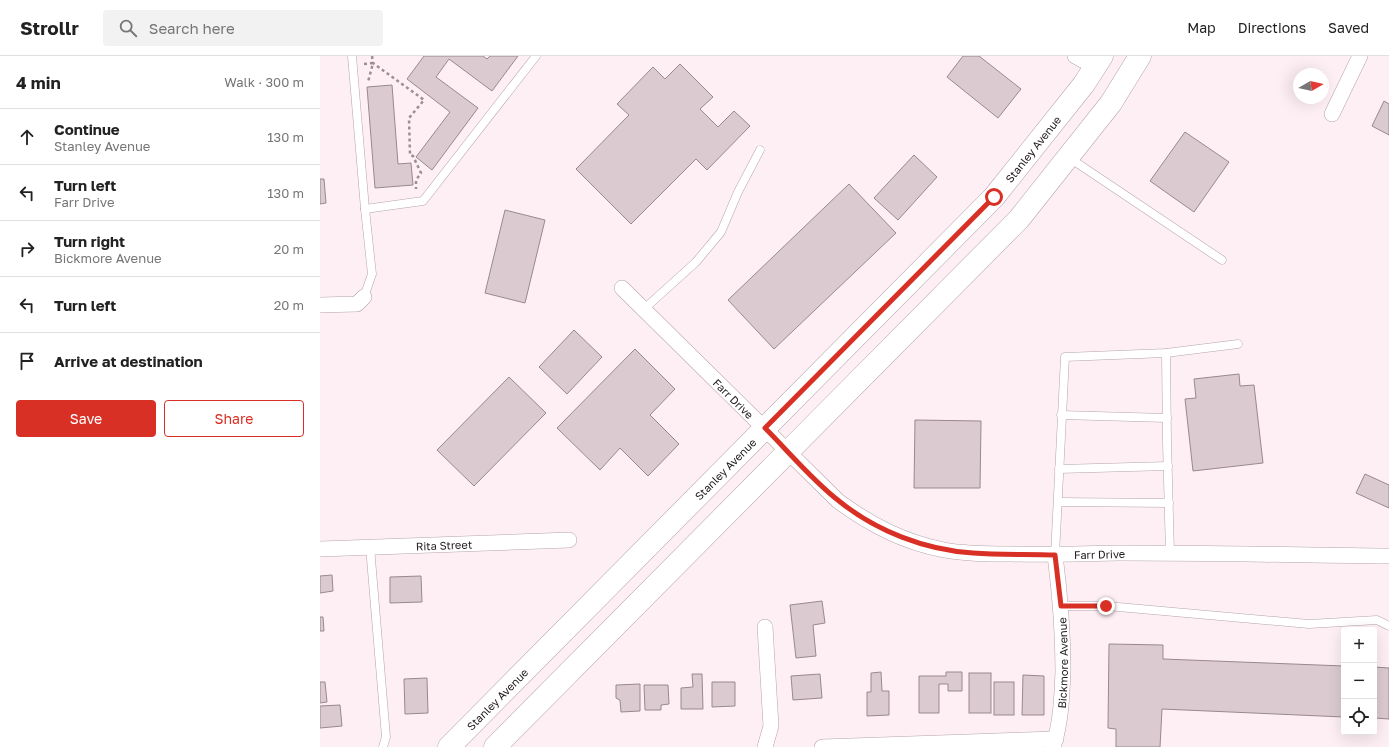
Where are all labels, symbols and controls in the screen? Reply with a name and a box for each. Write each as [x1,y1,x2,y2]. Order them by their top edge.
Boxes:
search box [103,10,383,46]
text: Strollr [20,16,79,39]
icon: search [117,17,139,39]
text: Search here [149,19,235,37]
text: Map [1187,19,1216,36]
text: Directions [1238,19,1306,36]
text: Saved [1328,19,1369,36]
north arrow [1293,68,1329,104]
text: 4 min [16,72,61,93]
text: Walk · 300 m [224,74,304,90]
street label: Stanley Avenue [1002,113,1063,185]
text: Continue [54,120,120,138]
icon: ahead [16,126,38,148]
text: 130 m [267,129,304,145]
text: Stanley Avenue [54,138,150,154]
text: Turn left [54,176,116,194]
icon: left [16,182,38,204]
text: 130 m [267,185,304,201]
route start [985,188,1003,206]
text: Farr Drive [54,194,114,210]
text: Turn right [54,232,125,250]
icon: right [16,238,38,260]
text: 20 m [274,241,304,257]
text: Bickmore Avenue [54,250,162,266]
icon: left [16,294,38,316]
text: Turn left [54,296,116,314]
text: 20 m [274,297,304,313]
icon: arrive [16,350,38,372]
text: Arrive at destination [54,352,203,370]
street label: Farr Drive [711,376,757,421]
button: Save [16,400,156,437]
button: Share [164,400,304,437]
street label: Stanley Avenue [692,435,758,502]
street label: Rita Street [415,537,472,552]
street label: Farr Drive [1074,546,1125,561]
route end [1097,597,1115,615]
street label: Bickmore Avenue [1054,617,1070,709]
map controls [1341,627,1377,735]
button: + [1341,627,1377,663]
button: − [1341,663,1377,699]
street label: Stanley Avenue [464,665,530,732]
button: locate [1341,699,1377,735]

